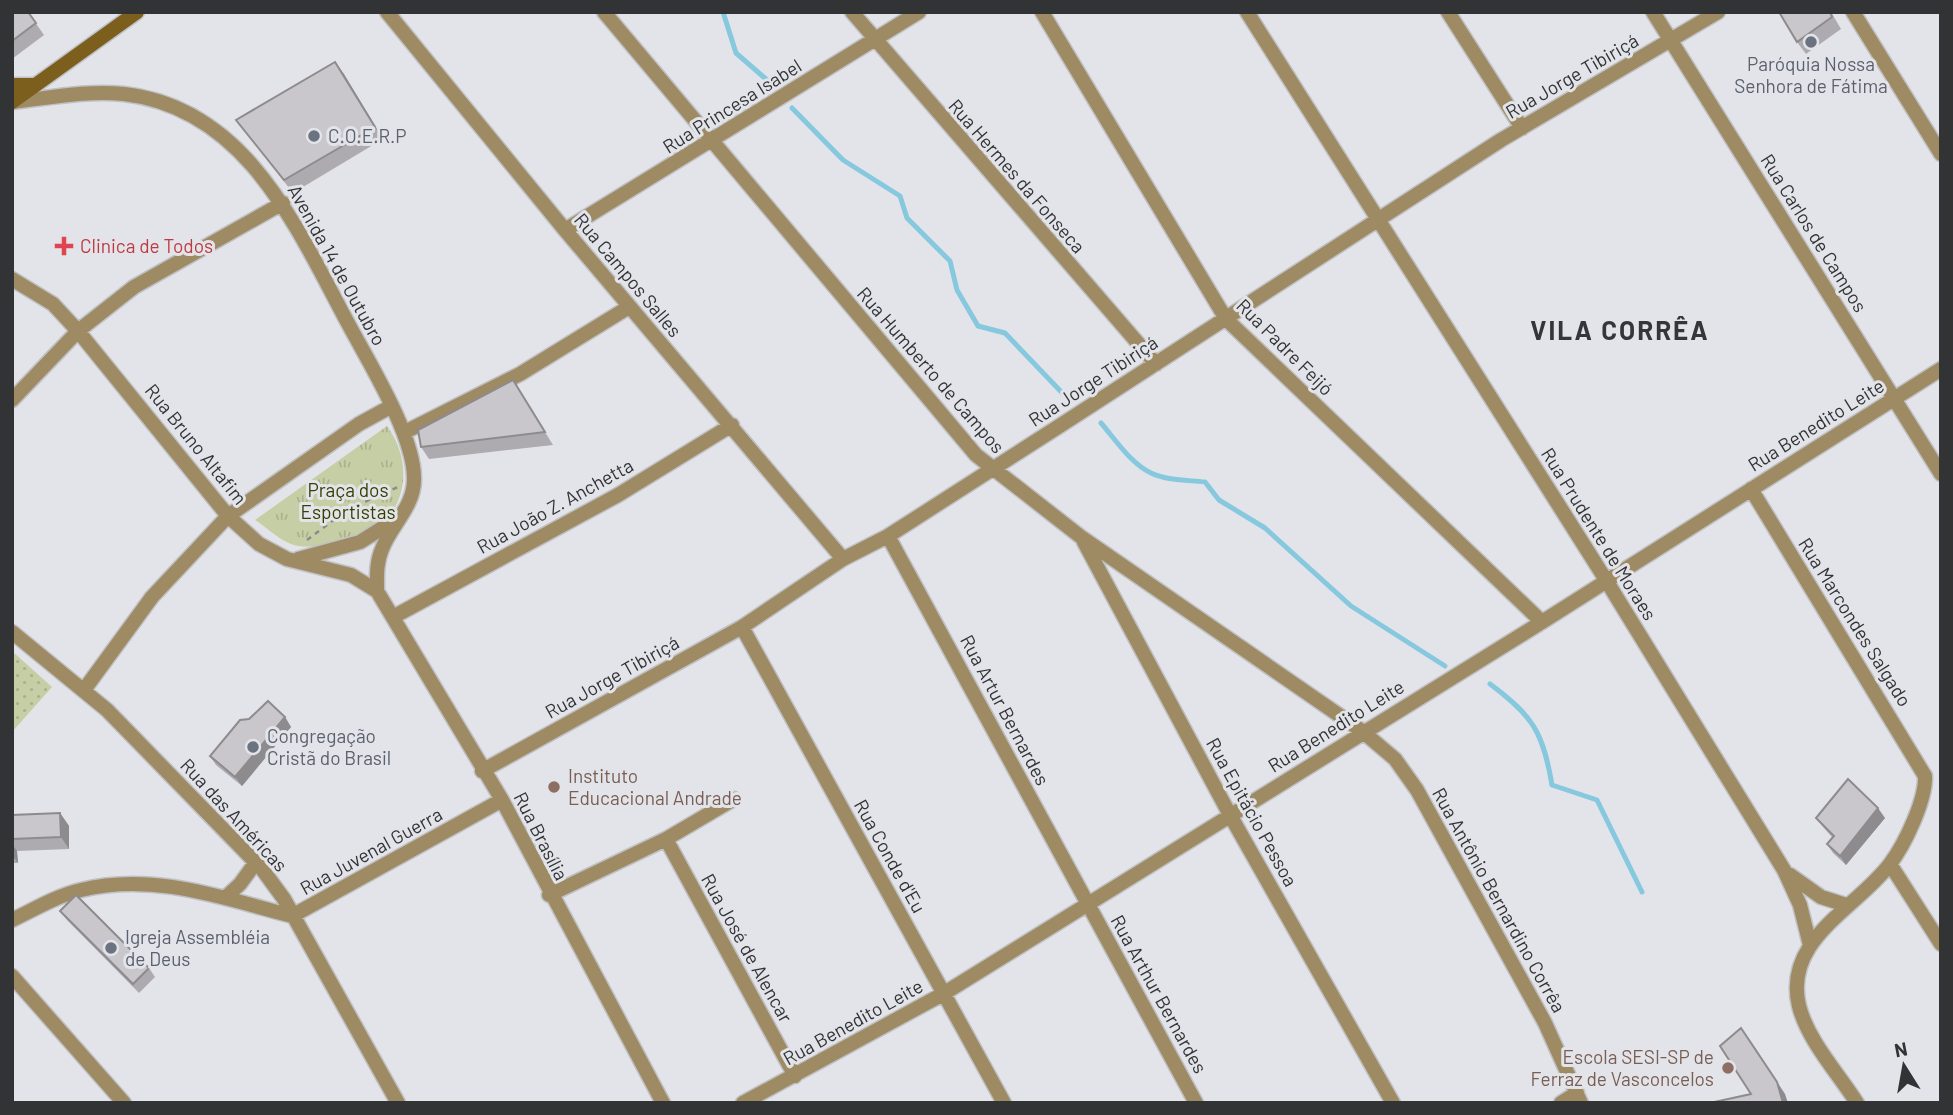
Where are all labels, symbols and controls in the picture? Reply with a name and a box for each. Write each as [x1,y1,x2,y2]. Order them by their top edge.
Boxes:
street label: Rua Jorge Tibiriçá [1501,28,1642,123]
marker: Paróquia Nossa Senhora de Fátima [1803,34,1819,50]
place label: Paróquia Nossa Senhora de Fátima [1734,52,1888,97]
street label: Rua Princesa Isabel [658,54,805,158]
street label: Rua Hermes da Fonseca [944,94,1091,257]
place label: C.O.E.R.P [328,124,407,147]
marker: C.O.E.R.P [306,128,322,144]
street label: Rua Carlos de Campos [1756,149,1872,316]
street label: Avenida 14 de Outubro [284,180,391,349]
street label: Rua Campos Salles [570,208,687,341]
place label: Clinica de Todos [80,234,213,257]
marker: Clinica de Todos [54,236,74,256]
street label: Rua Humberto de Campos [853,282,1010,458]
street label: Rua Padre Feijó [1232,294,1338,400]
district label: VILA CORRÊA [1530,314,1710,345]
street label: Rua Jorge Tibiriçá [1024,330,1162,431]
street label: Rua Benedito Leite [1743,373,1888,476]
street label: Rua Bruno Altafim [141,379,252,509]
street label: Rua Prudente de Moraes [1537,443,1662,624]
street label: Rua João Z. Anchetta [473,453,637,558]
park label: Praça dos Esportistas [300,478,396,523]
street label: Rua Marcondes Salgado [1794,533,1917,710]
street label: Rua Jorge Tibiriçá [541,630,683,723]
street label: Rua Artur Bernardes [956,631,1055,789]
street label: Rua Benedito Leite [1263,674,1408,777]
place label: Congregação Cristã do Brasil [267,724,391,769]
street label: Rua Epitácio Pessoa [1202,733,1303,890]
marker: Congregação Cristã do Brasil [245,739,261,755]
street label: Rua das Américas [176,753,293,876]
place label: Instituto Educacional Andrade [568,764,742,809]
marker: Instituto Educacional Andrade [546,779,562,795]
street label: Rua Antônio Bernardino Corrêa [1428,783,1571,1016]
street label: Rua Brasília [509,788,573,884]
street label: Rua Conde d'Eu [850,795,931,917]
street label: Rua Juvenal Guerra [296,802,446,899]
street label: Rua José de Alencar [697,869,798,1026]
street label: Rua Arthur Bernardes [1106,911,1212,1077]
place label: Igreja Assembléia de Deus [125,925,270,970]
marker: Igreja Assembléia de Deus [103,940,119,956]
street label: Rua Benedito Leite [779,974,927,1069]
north arrow [1869,1031,1939,1101]
text: N [1892,1036,1909,1061]
place label: Escola SESI-SP de Ferraz de Vasconcelos [1531,1045,1714,1090]
marker: Escola SESI-SP de Ferraz de Vasconcelos [1720,1060,1736,1076]

